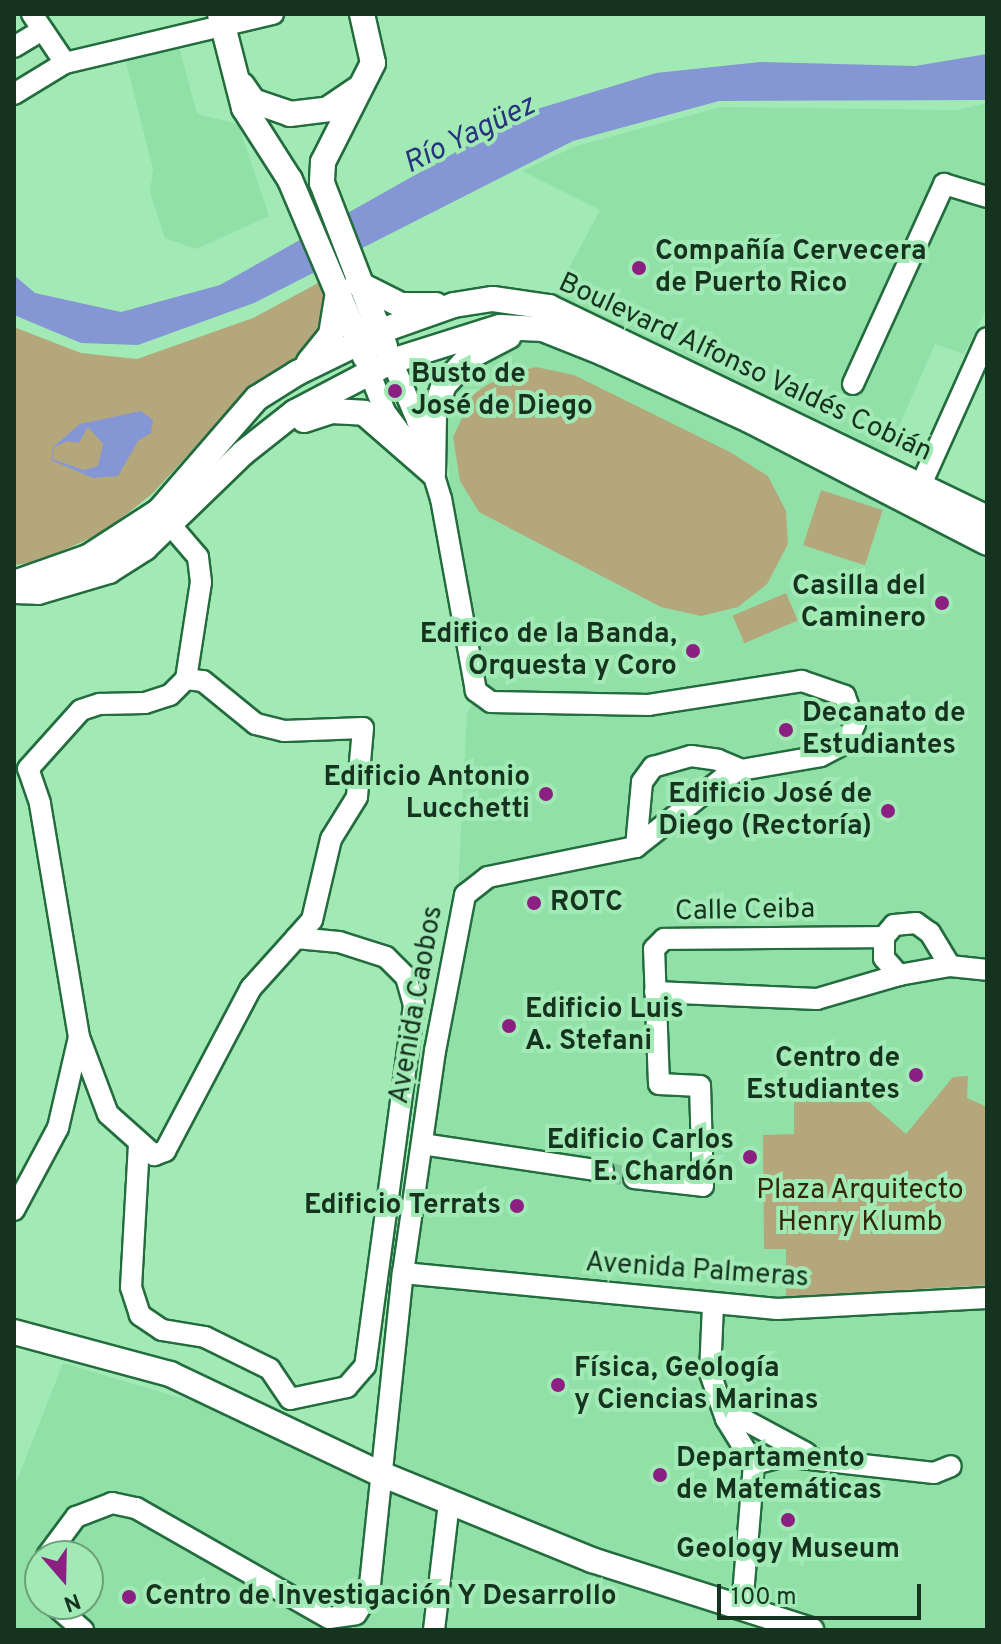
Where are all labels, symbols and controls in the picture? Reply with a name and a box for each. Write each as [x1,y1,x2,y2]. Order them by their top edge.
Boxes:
water label: Río Yagüez [398,88,542,184]
place label: Compañía Cervecera de Puerto Rico [655,235,927,301]
marker: Compañía Cervecera de Puerto Rico [630,259,648,277]
street label: Boulevard Alfonso Valdés Cobián [552,266,938,470]
place label: Busto de José de Diego [411,358,593,424]
marker: Busto de José de Diego [386,382,404,400]
place label: Casilla del Caminero [792,570,926,636]
marker: Casilla del Caminero [933,594,951,612]
place label: Edifico de la Banda, Orquesta y Coro [420,618,677,684]
marker: Edifico de la Banda, Orquesta y Coro [684,642,702,660]
place label: Decanato de Estudiantes [802,697,966,763]
marker: Decanato de Estudiantes [777,721,795,739]
place label: Edificio Antonio Lucchetti [322,761,530,827]
place label: Edificio José de Diego (Rectoría) [658,778,872,844]
marker: Edificio Antonio Lucchetti [537,785,555,803]
marker: Edificio José de Diego (Rectoría) [879,802,897,820]
place label: ROTC [550,886,623,920]
street label: Calle Ceiba [674,893,816,929]
marker: ROTC [525,894,543,912]
street label: Avenida Caobos [383,903,451,1107]
place label: Edificio Luis A. Stefani [525,993,684,1059]
marker: Edificio Luis A. Stefani [500,1017,518,1035]
place label: Centro de Estudiantes [746,1042,900,1108]
marker: Centro de Estudiantes [907,1066,925,1084]
place label: Edificio Carlos E. Chardón [547,1124,734,1190]
marker: Edificio Carlos E. Chardón [741,1148,759,1166]
park label: Plaza Arquitecto Henry Klumb [756,1174,964,1240]
place label: Edificio Terrats [304,1189,501,1223]
marker: Edificio Terrats [508,1197,526,1215]
street label: Avenida Palmeras [584,1246,810,1296]
place label: Física, Geología y Ciencias Marinas [574,1352,818,1418]
marker: Física, Geología y Ciencias Marinas [549,1376,567,1394]
place label: Departamento de Matemáticas [676,1442,882,1508]
marker: Departamento de Matemáticas [651,1466,669,1484]
marker: Geology Museum [779,1511,797,1529]
place label: Geology Museum [676,1533,900,1567]
north arrow [24,1540,104,1620]
scale bar [721,1568,925,1618]
place label: Centro de Investigación Y Desarrollo [145,1580,619,1614]
text: 100 m [731,1583,797,1613]
text: N [60,1586,84,1617]
marker: Centro de Investigación Y Desarrollo [120,1588,138,1606]

